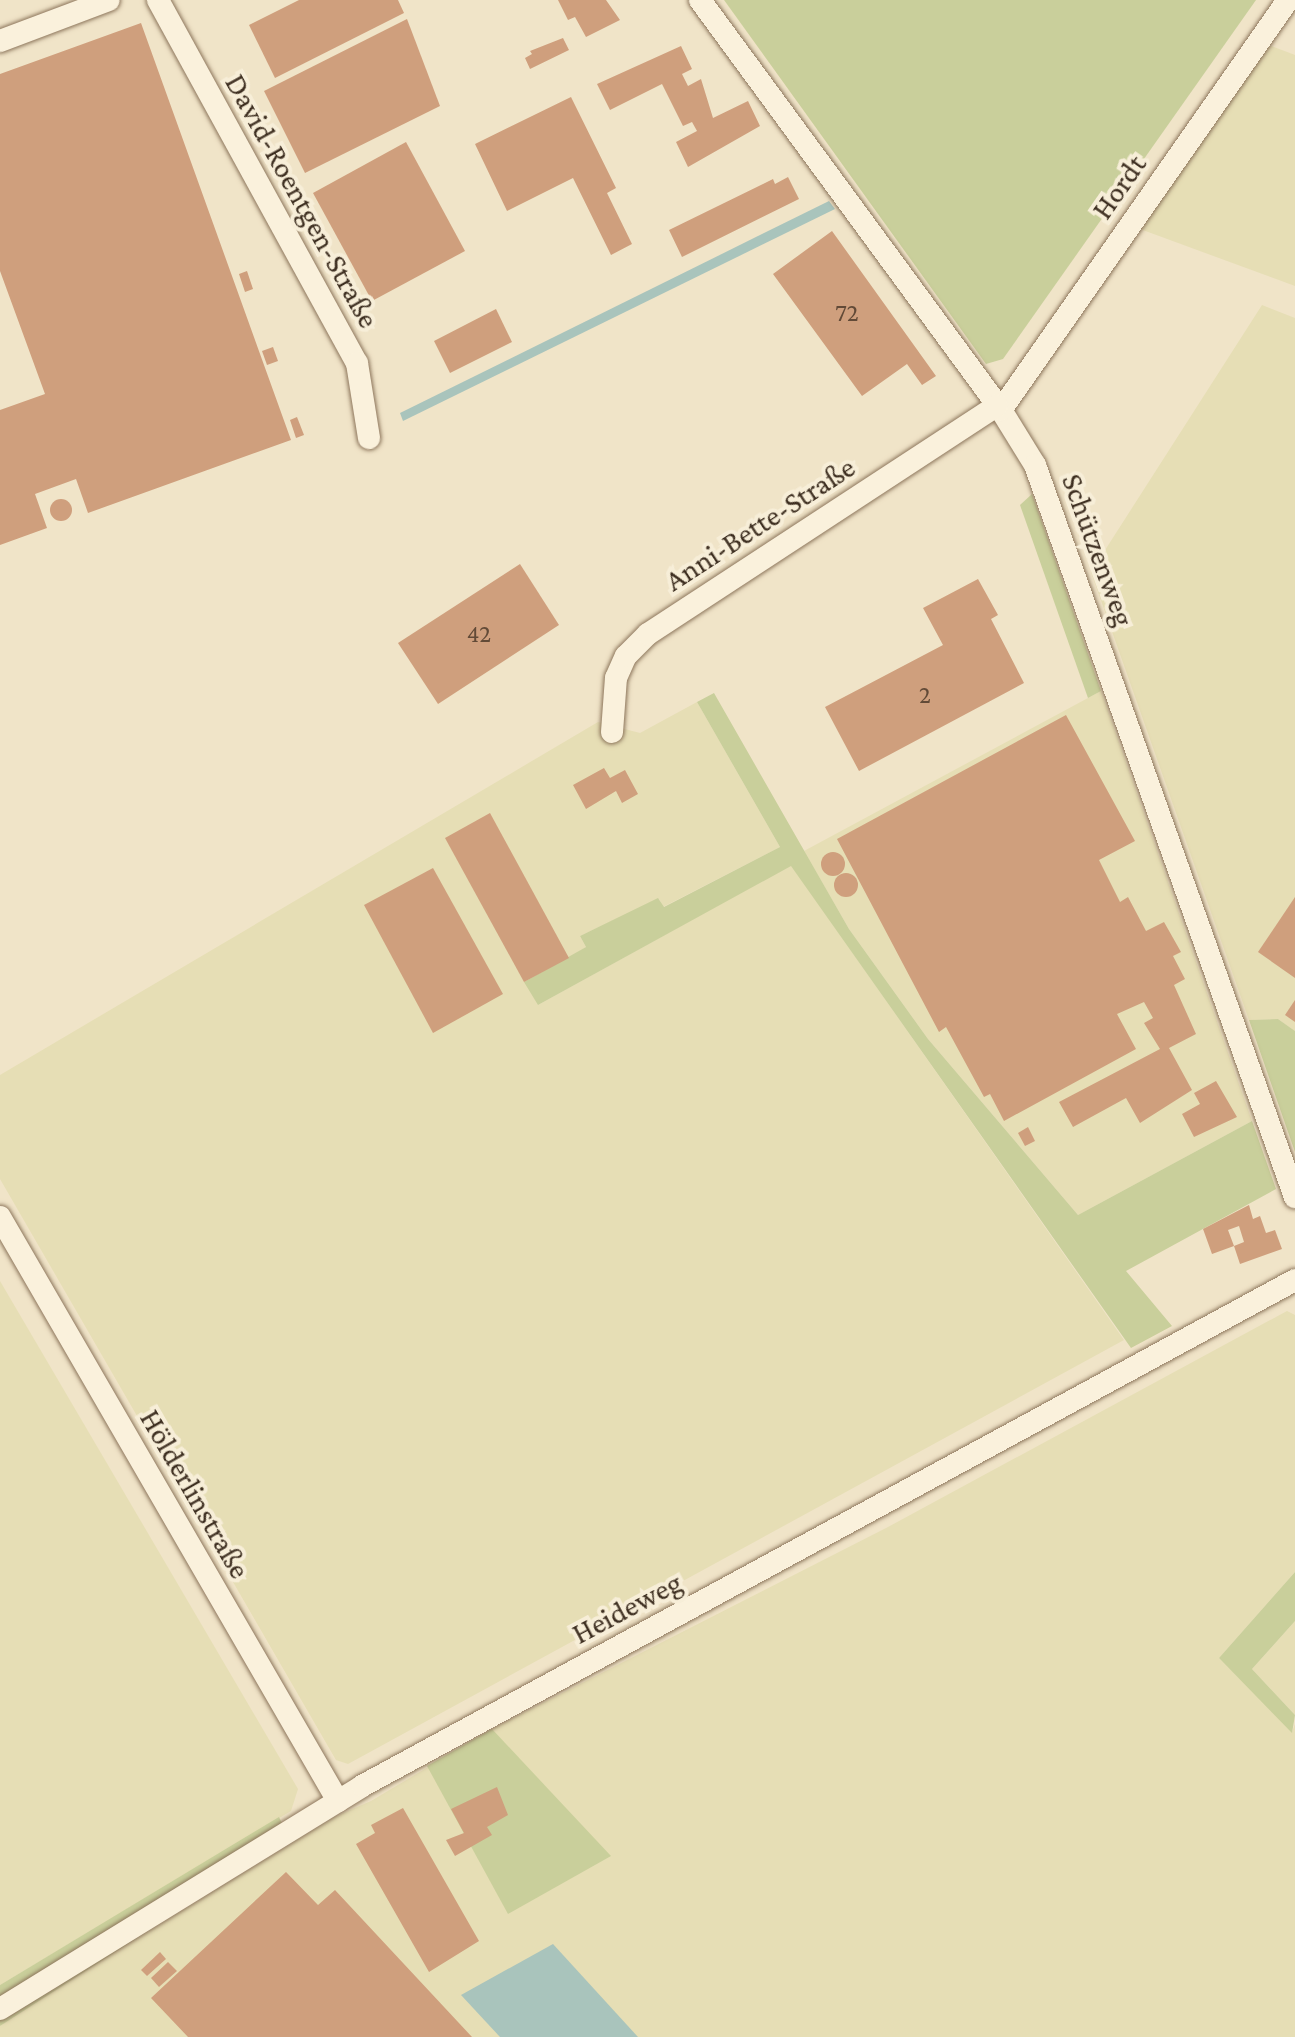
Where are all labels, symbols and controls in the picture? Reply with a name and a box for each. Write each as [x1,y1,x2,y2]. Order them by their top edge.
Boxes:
street label: David-Roentgen-Straße [217,68,387,334]
street label: Hordt [1084,148,1154,226]
house number: 72 [835,298,859,328]
street label: Anni-Bette-Straße [658,449,862,599]
street label: Schützenweg [1054,469,1142,631]
house number: 42 [467,619,491,649]
house number: 2 [919,680,931,710]
street label: Hölderlinstraße [132,1403,258,1585]
street label: Heideweg [566,1564,688,1652]

